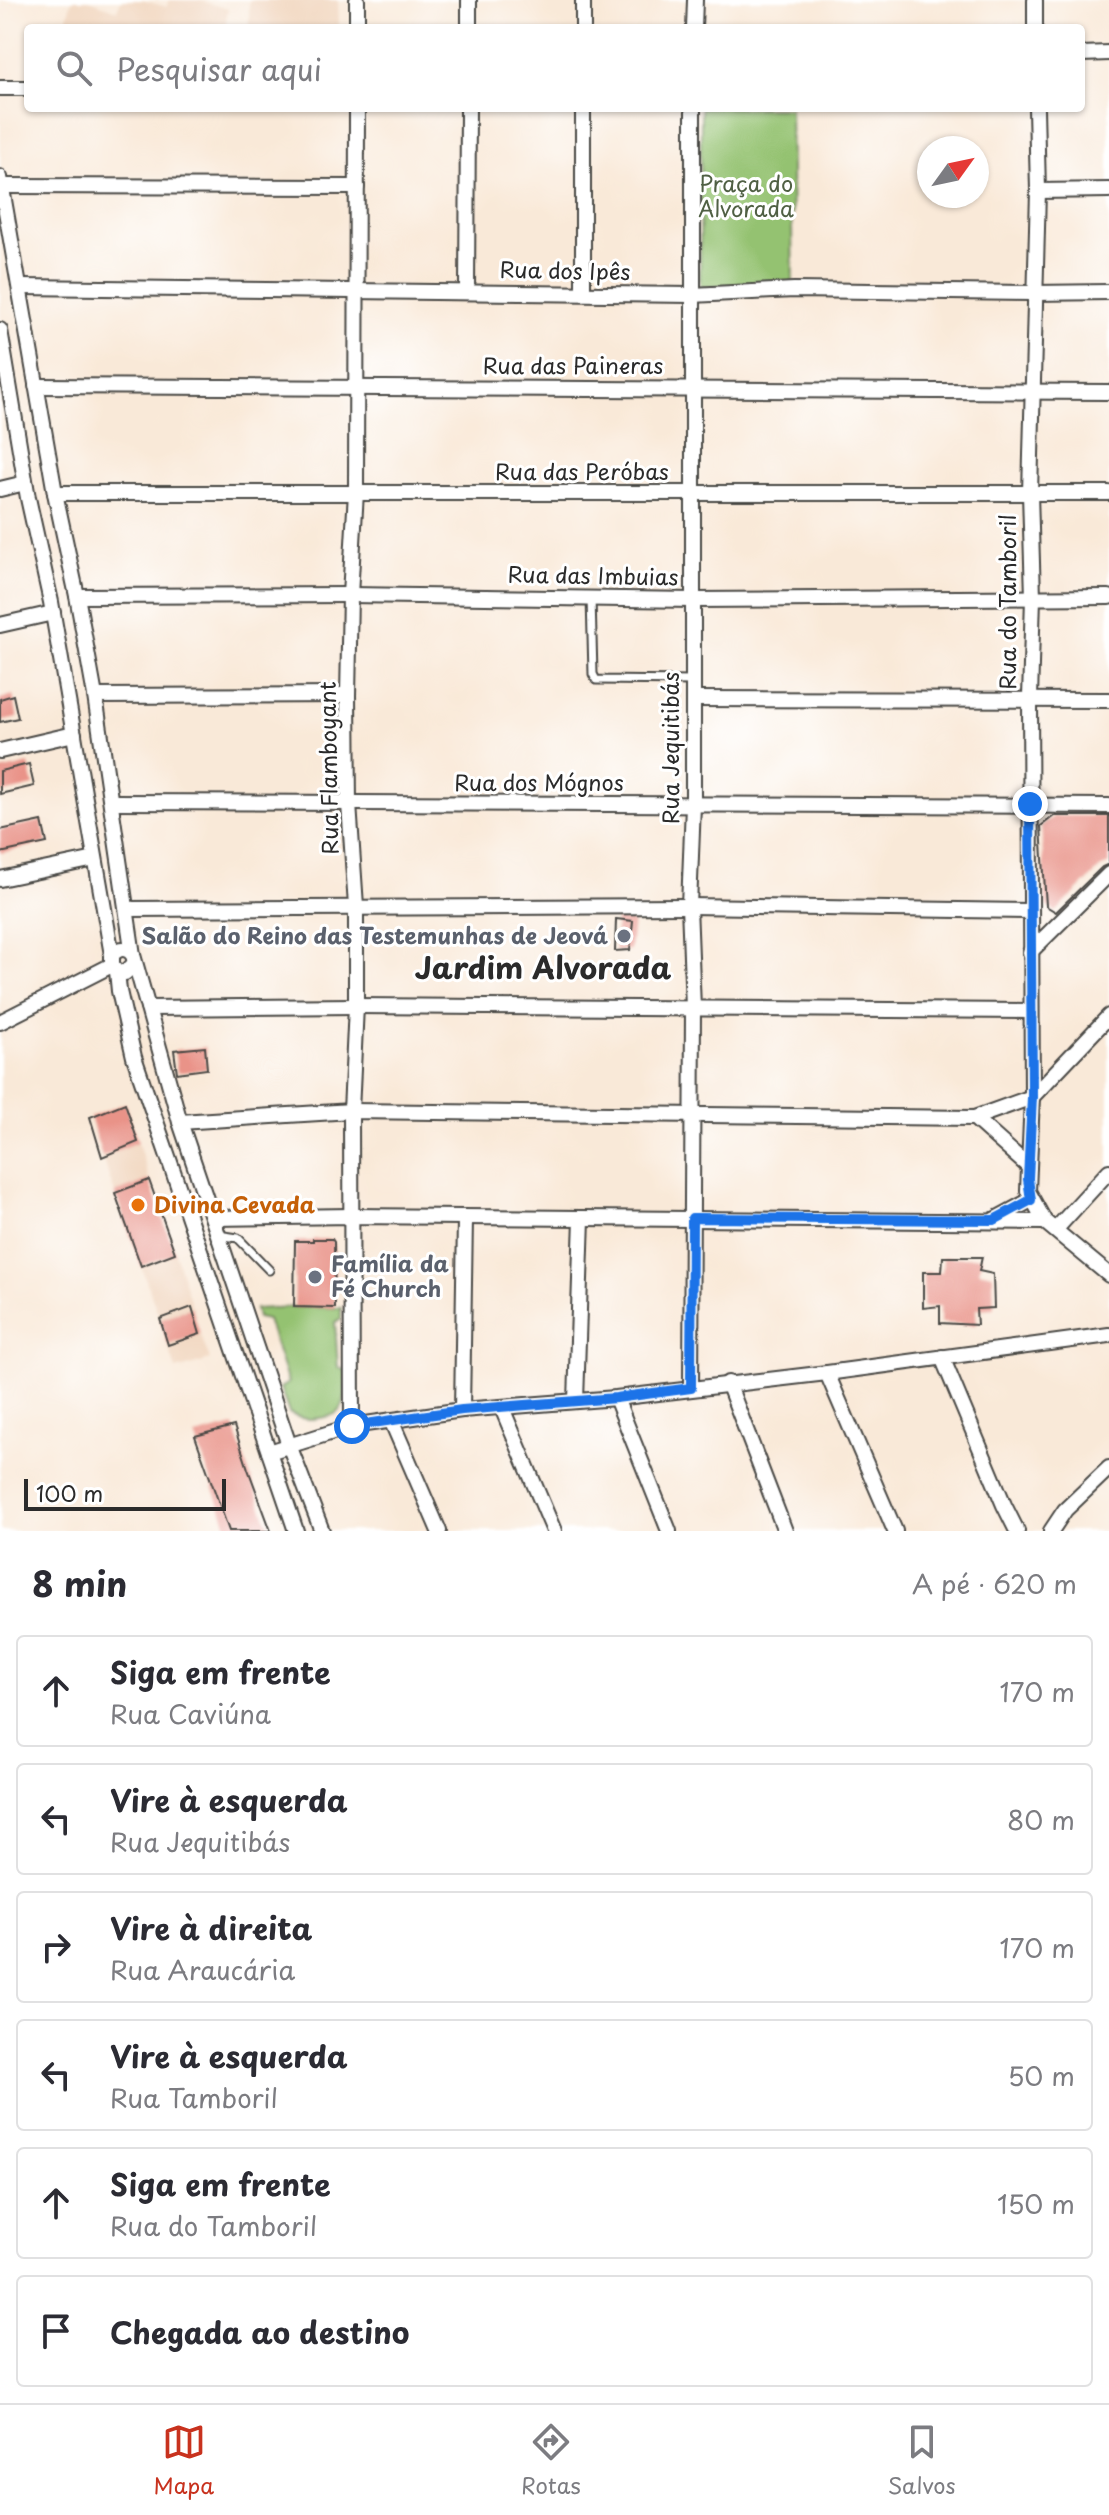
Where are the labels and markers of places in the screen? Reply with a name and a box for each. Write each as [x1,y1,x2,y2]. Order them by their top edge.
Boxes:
place label: Salão do Reino das Testemunhas de Jeová [141,918,608,951]
marker: Salão do Reino das Testemunhas de Jeová [615,927,633,945]
place label: Divina Cevada [154,1187,316,1220]
marker: Divina Cevada [129,1196,147,1214]
place label: Família da Fé Church [331,1246,450,1304]
marker: Família da Fé Church [306,1268,324,1286]

